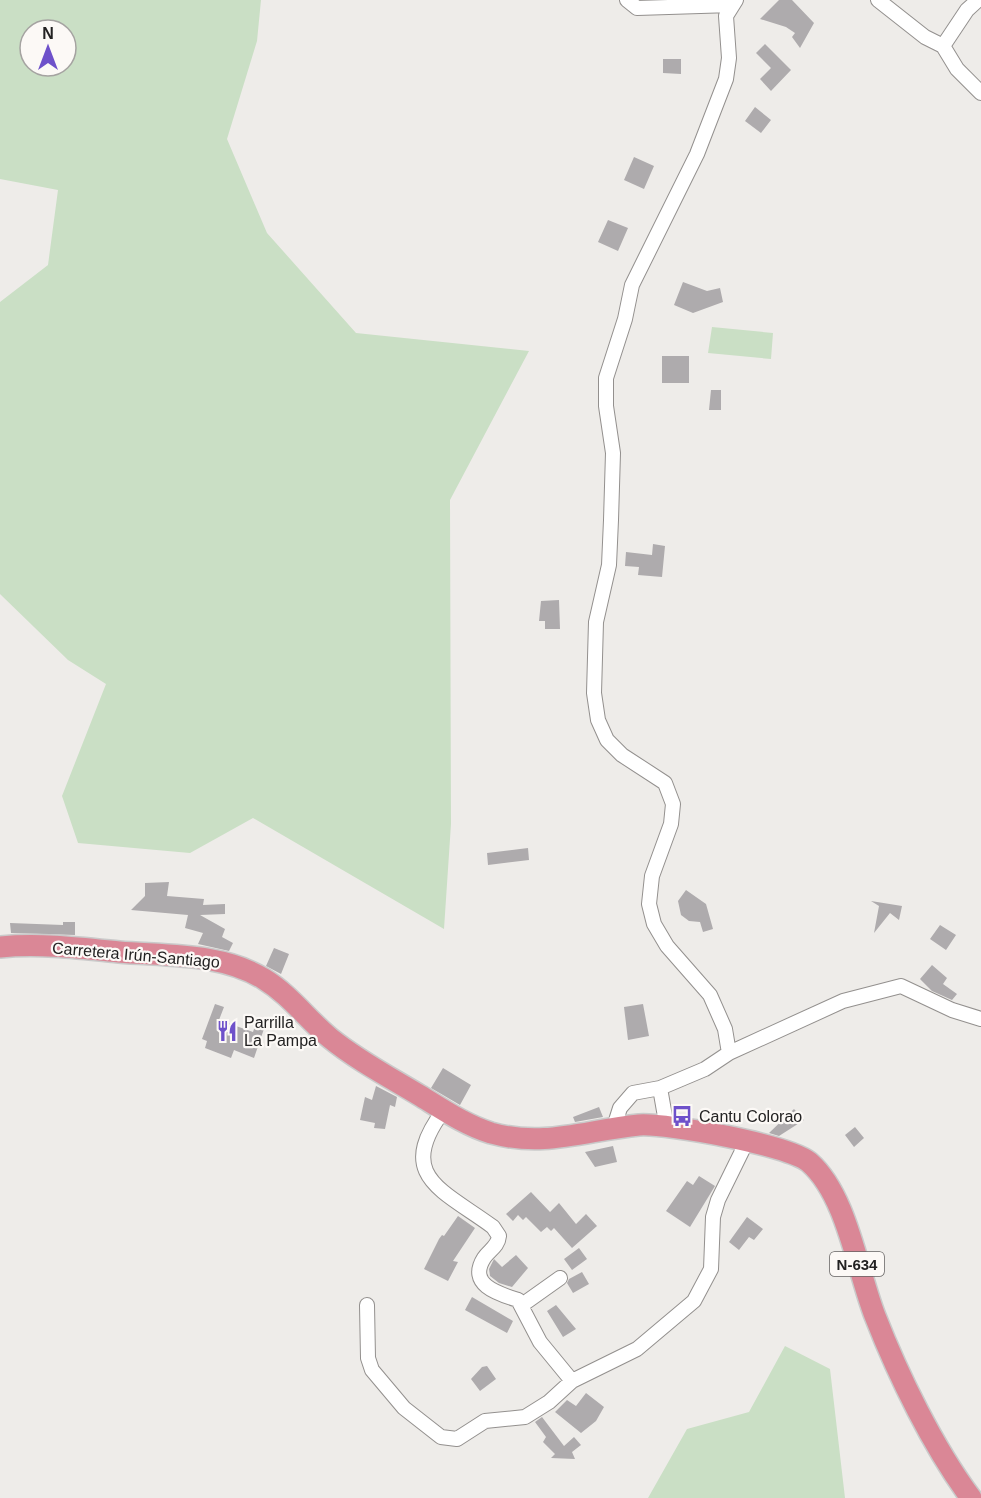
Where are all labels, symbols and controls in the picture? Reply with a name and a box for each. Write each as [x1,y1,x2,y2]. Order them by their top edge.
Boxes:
north arrow [18,18,78,78]
text: N [42,25,54,42]
street label: Carretera Irún-Santiago [52,939,221,971]
place label: Parrilla La Pampa [244,1014,317,1049]
restaurant icon: Parrilla La Pampa [215,1019,239,1043]
bus stop icon: Cantu Colorao [670,1104,694,1128]
place label: Cantu Colorao [699,1108,802,1125]
road number: N-634 [830,1252,884,1276]

